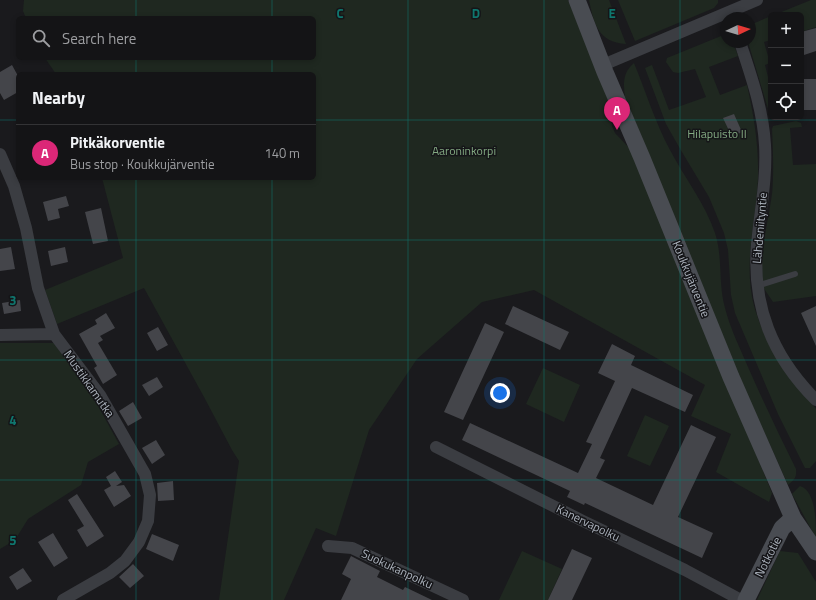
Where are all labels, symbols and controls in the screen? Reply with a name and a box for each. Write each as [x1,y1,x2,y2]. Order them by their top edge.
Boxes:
text: C [336,3,344,23]
text: D [472,3,480,23]
text: E [608,3,616,23]
north arrow [720,12,756,48]
map controls [768,12,804,120]
button: + [768,12,804,48]
search box [16,16,316,60]
icon: search [30,27,52,49]
text: Search here [62,27,136,50]
button: − [768,48,804,84]
button: locate [768,84,804,120]
text: Nearby [32,85,85,111]
pin: A [604,97,630,130]
park label: Hilapuisto II [687,124,747,143]
text: Pitkäkorventie [70,131,165,154]
park label: Aaroninkorpi [432,141,496,160]
text: A [41,143,49,163]
text: 140 m [264,143,300,163]
text: Bus stop · Koukkujärventie [70,154,214,174]
street label: Lähdeniityntie [747,191,772,264]
street label: Koukkujärventie [667,238,715,320]
text: 3 [9,290,17,310]
street label: Mustikkamutka [59,346,120,421]
your location [490,383,510,403]
text: 4 [9,410,17,430]
street label: Kanervapolku [553,499,623,546]
text: 5 [9,530,17,550]
street label: Notkotie [749,533,786,580]
street label: Suokukanpolku [358,544,436,593]

